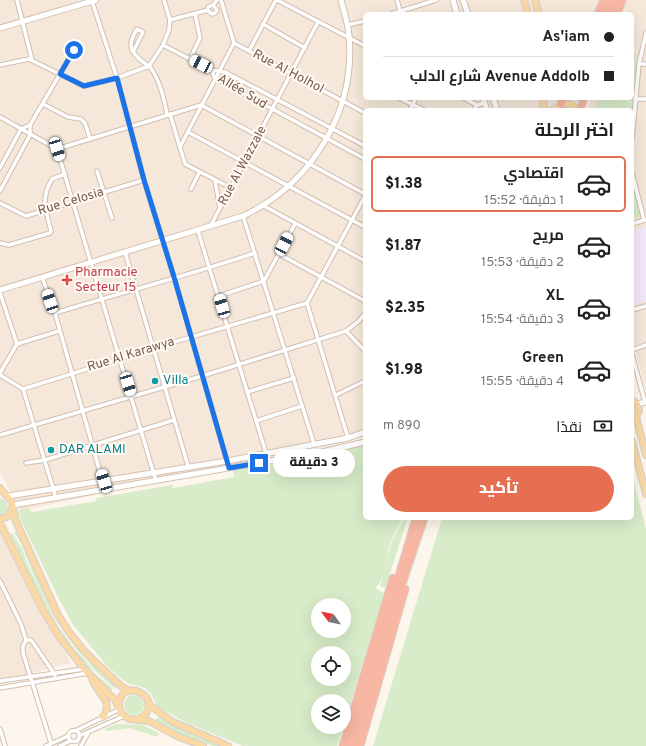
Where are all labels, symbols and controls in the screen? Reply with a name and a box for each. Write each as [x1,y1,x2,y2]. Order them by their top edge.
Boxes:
text: As'iam [542,28,590,47]
route start [65,41,83,59]
street label: Rue Al Holhol [250,47,326,97]
car [188,53,214,75]
text: Avenue Addolb شارع الدلب [410,68,590,87]
street label: Allée Sud [214,71,270,113]
text: اختر الرحلة [535,120,614,143]
street label: Rue Al Wazzale [215,123,271,209]
car [48,136,66,162]
text: اقتصادي [504,165,564,184]
icon: car [576,166,612,202]
text: $1.38 [385,175,423,194]
street label: Rue Celosia [36,184,106,220]
text: 1 دقيقة · 15:52 [484,193,564,209]
text: مريح [532,227,564,246]
icon: car [576,228,612,264]
car [273,231,295,257]
text: $1.87 [385,237,421,256]
text: 2 دقيقة · 15:53 [481,255,564,271]
place label: Pharmacie Secteur 15 [75,265,137,296]
marker: Pharmacie Secteur 15 [62,275,72,285]
text: XL [546,287,564,306]
car [41,288,59,314]
icon: car [576,290,612,326]
car [213,293,231,319]
text: $2.35 [385,299,425,318]
text: 3 دقيقة · 15:54 [481,312,564,328]
street label: Rue Al Karawya [86,334,176,376]
text: Green [522,349,564,368]
icon: car [576,352,612,388]
text: $1.98 [385,361,423,380]
car [119,371,137,397]
place label: Villa [163,373,188,389]
text: 4 دقيقة · 15:55 [481,374,564,390]
marker: Villa [150,376,160,386]
icon: cash [592,415,614,437]
text: 890 m [383,418,421,434]
text: نقدًا [556,419,582,438]
place label: DAR ALAMI [59,442,126,458]
marker: DAR ALAMI [46,445,56,455]
callout: 3 دقيقة [273,449,355,477]
route end [250,454,268,472]
text: 3 دقيقة [290,455,338,471]
button: تأكيد [383,466,614,512]
car [95,468,113,494]
north arrow [311,598,351,638]
map controls [311,598,351,734]
button: locate [311,646,351,686]
button: layers [311,694,351,734]

